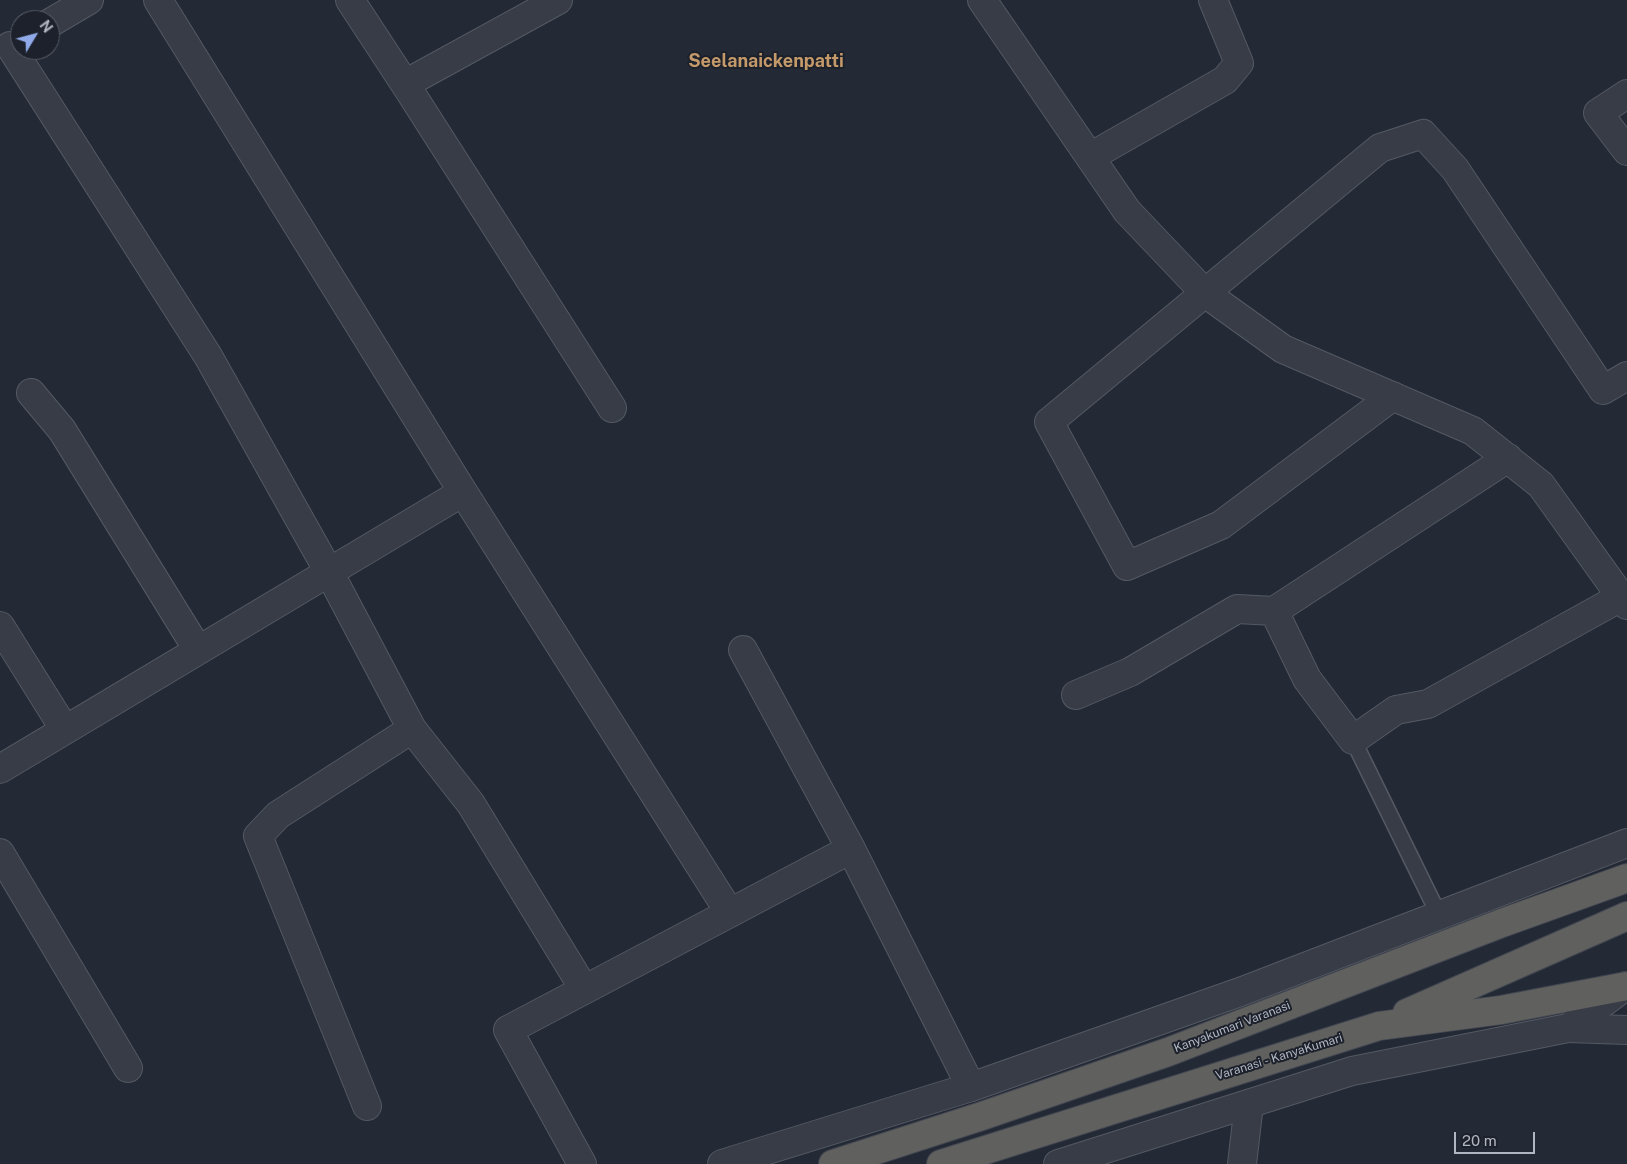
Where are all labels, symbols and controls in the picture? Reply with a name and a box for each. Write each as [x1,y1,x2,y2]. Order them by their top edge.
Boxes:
north arrow [10,10,60,60]
text: N [36,17,56,36]
district label: Seelanaickenpatti [688,50,844,72]
street label: Kanyakumari Varanasi [1172,998,1292,1056]
street label: Varanasi - KanyaKumari [1214,1031,1344,1083]
scale bar [1457,1122,1538,1154]
text: 20 m [1462,1132,1497,1149]

